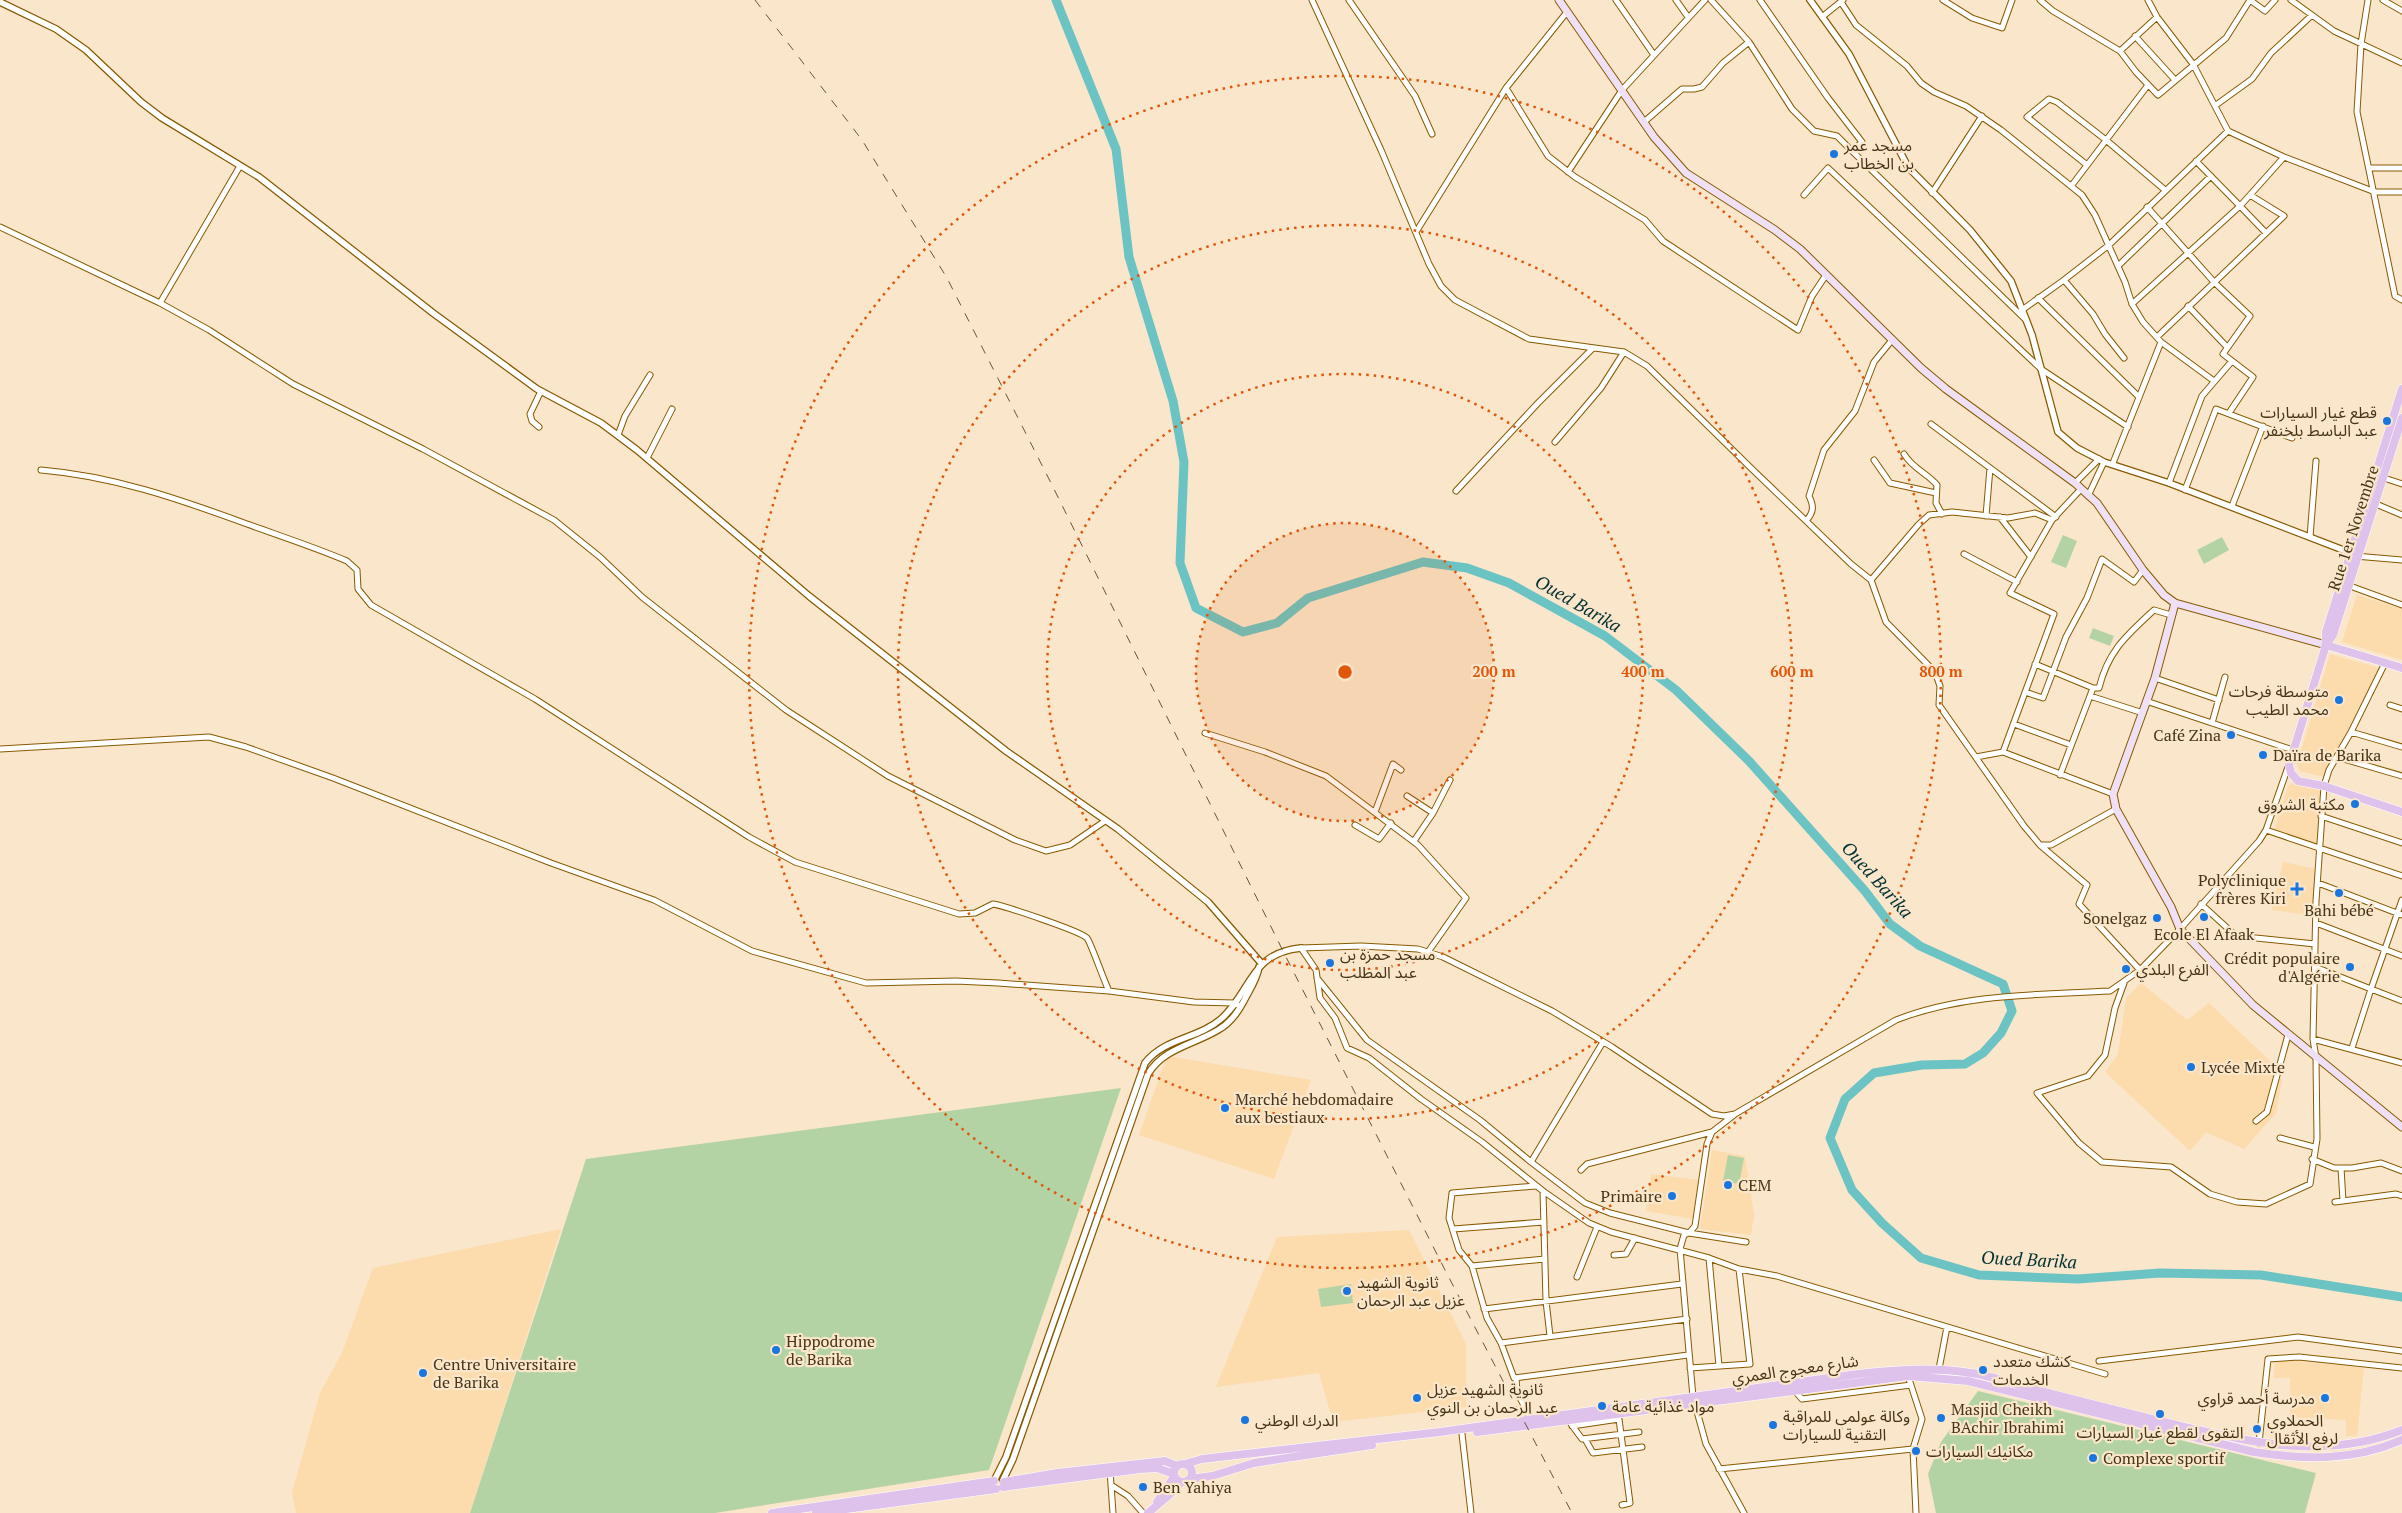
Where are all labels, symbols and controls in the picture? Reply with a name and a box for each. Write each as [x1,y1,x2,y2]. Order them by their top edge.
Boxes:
place label: مسجد عمر بن الخطاب [1843,134,1914,174]
marker: مسجد عمر بن الخطاب [1828,148,1840,160]
place label: قطع غيار السيارات عبد الباسط بلخنفر [2260,401,2377,441]
marker: قطع غيار السيارات عبد الباسط بلخنفر [2381,415,2393,427]
street label: Rue 1er Novembre [2322,462,2384,594]
water label: Oued Barika [1531,569,1626,637]
text: 200 m [1472,661,1516,681]
text: 400 m [1621,661,1665,681]
text: 600 m [1770,661,1814,681]
text: 800 m [1919,661,1963,681]
centre of rings [1336,663,1354,681]
place label: متوسطة فرحات محمد الطيب [2229,680,2329,720]
marker: متوسطة فرحات محمد الطيب [2333,694,2345,706]
place label: Café Zina [2153,724,2221,746]
marker: Café Zina [2225,729,2237,741]
place label: Daïra de Barika [2273,744,2381,766]
marker: Daïra de Barika [2257,749,2269,761]
place label: مكتبة الشروق [2258,793,2345,815]
marker: مكتبة الشروق [2349,798,2361,810]
water label: Oued Barika [1837,836,1919,923]
place label: Polyclinique frères Kiri [2198,869,2286,909]
marker: Polyclinique frères Kiri [2290,882,2304,896]
marker: Bahi bébé [2333,887,2345,899]
place label: Bahi bébé [2304,899,2374,921]
place label: Sonelgaz [2083,907,2147,929]
marker: Ecole El Afaak [2198,911,2210,923]
marker: Sonelgaz [2151,912,2163,924]
place label: Ecole El Afaak [2154,923,2255,945]
place label: مسجد حمزة بن عبد المطلب [1340,943,1435,983]
place label: Crédit populaire d'Algérie [2224,947,2340,987]
marker: مسجد حمزة بن عبد المطلب [1324,957,1336,969]
place label: الفرع البلدي [2136,958,2209,982]
marker: Crédit populaire d'Algérie [2344,961,2356,973]
marker: الفرع البلدي [2120,963,2132,975]
place label: Lycée Mixte [2201,1056,2285,1078]
marker: Lycée Mixte [2185,1061,2197,1073]
place label: Marché hebdomadaire aux bestiaux [1235,1088,1394,1128]
marker: Marché hebdomadaire aux bestiaux [1219,1102,1231,1114]
place label: CEM [1738,1174,1772,1196]
marker: CEM [1722,1179,1734,1191]
place label: Primaire [1601,1185,1662,1207]
marker: Primaire [1666,1190,1678,1202]
water label: Oued Barika [1981,1245,2078,1273]
place label: ثانوية الشهيد عزيل عبد الرحمان [1357,1271,1465,1311]
marker: ثانوية الشهيد عزيل عبد الرحمان [1341,1285,1353,1297]
place label: Hippodrome de Barika [786,1330,875,1370]
marker: Hippodrome de Barika [770,1344,782,1356]
street label: شارع معجوج العمري [1730,1349,1860,1391]
place label: كشك متعدد الخدمات [1993,1350,2071,1390]
place label: Centre Universitaire de Barika [433,1353,576,1393]
marker: كشك متعدد الخدمات [1977,1364,1989,1376]
marker: Centre Universitaire de Barika [417,1367,429,1379]
place label: ثانوية الشهيد عزيل عبد الرحمان بن النوي [1427,1378,1558,1420]
place label: مدرسة أحمد قراوي [2197,1387,2315,1411]
marker: ثانوية الشهيد عزيل عبد الرحمان بن النوي [1411,1392,1423,1404]
marker: مدرسة أحمد قراوي [2319,1392,2331,1404]
place label: مواد غذائية عامة [1612,1395,1714,1417]
place label: Masjid Cheikh BAchir Ibrahimi [1951,1398,2064,1438]
marker: مواد غذائية عامة [1596,1400,1608,1412]
place label: وكالة عولمي للمراقبة التقنية للسيارات [1783,1405,1910,1445]
marker: التقوى لقطع غيار السيارات [2154,1408,2166,1420]
place label: الدرك الوطني [1255,1409,1339,1433]
place label: الحملاوي لرفع الأثقال [2267,1409,2338,1451]
marker: Masjid Cheikh BAchir Ibrahimi [1935,1412,1947,1424]
marker: الدرك الوطني [1239,1414,1251,1426]
marker: وكالة عولمي للمراقبة التقنية للسيارات [1767,1419,1779,1431]
place label: التقوى لقطع غيار السيارات [2076,1421,2244,1445]
marker: الحملاوي لرفع الأثقال [2251,1423,2263,1435]
place label: مكانيك السيارات [1926,1440,2033,1462]
marker: مكانيك السيارات [1910,1445,1922,1457]
place label: Complexe sportif [2103,1447,2226,1469]
marker: Complexe sportif [2087,1452,2099,1464]
place label: Ben Yahiya [1153,1476,1232,1498]
marker: Ben Yahiya [1137,1481,1149,1493]

